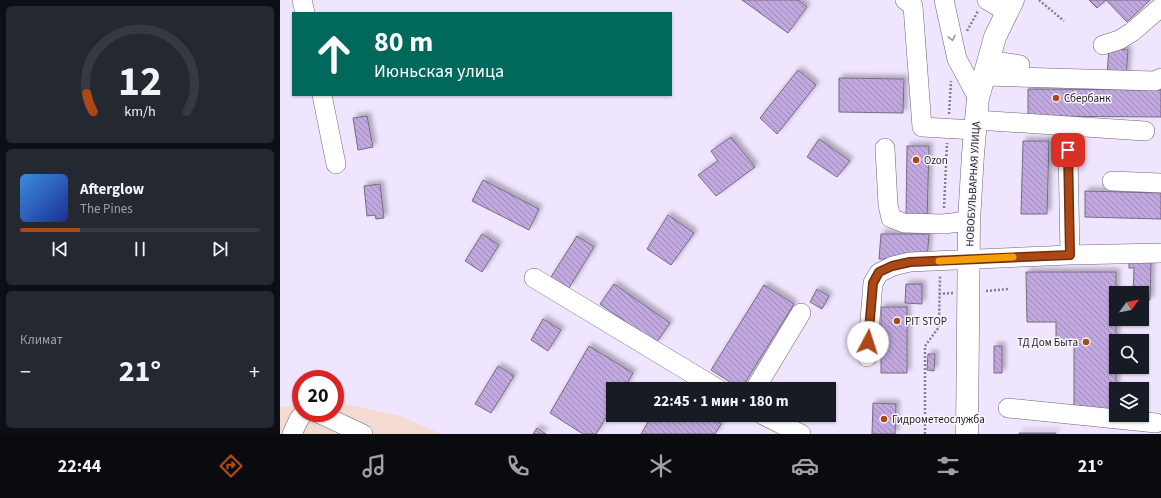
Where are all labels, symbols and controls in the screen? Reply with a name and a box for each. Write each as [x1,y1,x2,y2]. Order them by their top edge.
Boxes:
text: 80 m [374,22,433,62]
icon: ahead [308,28,360,80]
one-way arrow [948,35,956,41]
text: 12 [118,52,162,112]
text: Июньская улица [374,59,504,84]
place label: Сбербанк [1064,91,1111,106]
marker: Сбербанк [1051,93,1061,103]
text: km/h [124,101,156,122]
street label: НОВОБУЛЬВАРНАЯ УЛИЦА [962,121,984,247]
pin [1051,133,1085,167]
icon: arrive [1057,139,1079,161]
place label: Ozon [924,153,948,168]
marker: Ozon [911,155,921,165]
text: Afterglow [80,179,144,200]
text: The Pines [80,200,133,218]
icon: previous [49,238,71,260]
icon: pause [129,238,151,260]
icon: next [209,238,231,260]
north arrow [1109,286,1149,326]
map controls [1109,286,1149,422]
place label: PIT STOP [905,314,947,329]
marker: PIT STOP [892,316,902,326]
position arrow [847,321,889,363]
text: Климат [20,331,63,349]
button: search [1109,334,1149,374]
place label: ТД Дом Быта [1017,335,1078,350]
marker: ТД Дом Быта [1081,337,1091,347]
text: 21° [119,350,161,393]
text: − [20,356,31,388]
text: + [249,356,260,388]
speed limit sign: 20 [292,370,344,422]
button: layers [1109,382,1149,422]
text: 22:45 · 1 мин · 180 m [653,391,789,412]
place label: Гидрометеослужба [892,412,985,427]
marker: Гидрометеослужба [879,414,889,424]
icon: directions [217,452,245,480]
icon: music [360,452,388,480]
icon: phone [504,452,532,480]
icon: climate [647,452,675,480]
icon: car [791,452,819,480]
icon: filters [934,452,962,480]
text: 22:44 [58,454,101,479]
text: 21° [1078,454,1103,479]

